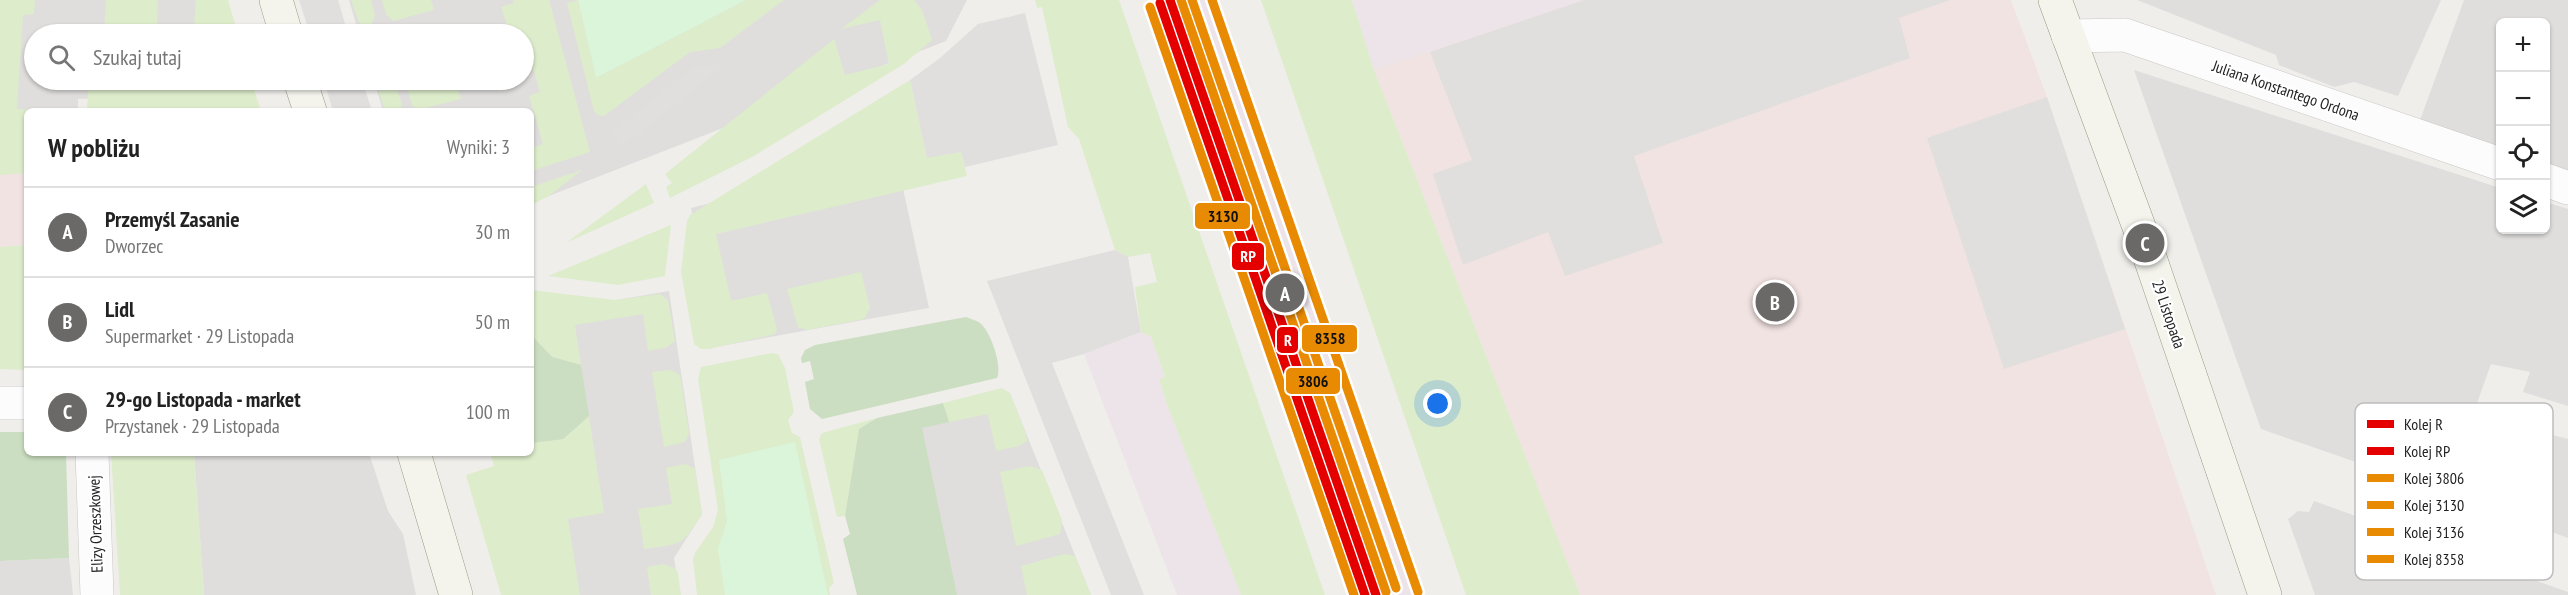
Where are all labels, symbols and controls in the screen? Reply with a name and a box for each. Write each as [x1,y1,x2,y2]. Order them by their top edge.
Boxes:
map controls [2496,18,2550,234]
button: + [2496,18,2550,72]
search box [24,24,534,90]
icon: search [45,41,78,74]
text: Szukaj tutaj [93,43,182,71]
street label: Juliana Konstantego Ordona [2209,55,2362,125]
button: − [2496,72,2550,126]
button: locate [2496,126,2550,180]
text: W pobliżu [48,131,140,164]
text: Wyniki: 3 [447,134,510,160]
button: layers [2496,180,2550,234]
line badge: 3130 [1194,202,1251,230]
text: Przemyśl Zasanie [105,205,240,233]
text: 3130 [1208,206,1239,226]
text: A [62,219,73,245]
text: 30 m [475,219,510,245]
pin: C [2126,220,2164,266]
text: Dworzec [105,233,163,259]
line badge: RP [1231,242,1265,271]
text: RP [1240,246,1256,266]
pin: A [1266,270,1304,316]
street label: 29 Listopada [2148,277,2190,351]
pin: B [1756,280,1794,324]
text: Lidl [105,295,134,323]
text: B [63,309,72,335]
text: 50 m [475,309,510,335]
text: Supermarket · 29 Listopada [105,323,294,349]
line badge: 8358 [1301,324,1358,353]
line badge: R [1276,326,1299,354]
text: 8358 [1315,328,1345,348]
text: R [1284,330,1292,350]
line badge: 3806 [1285,367,1341,395]
text: 3806 [1298,371,1329,391]
text: 29-go Listopada - market [105,385,301,413]
your location [1423,389,1452,418]
text: C [63,399,72,425]
text: 100 m [466,399,510,425]
legend [2355,403,2553,580]
text: Przystanek · 29 Listopada [105,413,280,439]
text: Kolej R [2404,414,2443,434]
text: Kolej RP [2404,441,2450,461]
text: Kolej 3806 [2404,468,2464,488]
street label: Elizy Orzeszkowej [83,475,107,573]
text: Kolej 3130 [2404,495,2464,515]
text: Kolej 3136 [2404,522,2464,542]
text: Kolej 8358 [2404,549,2464,569]

